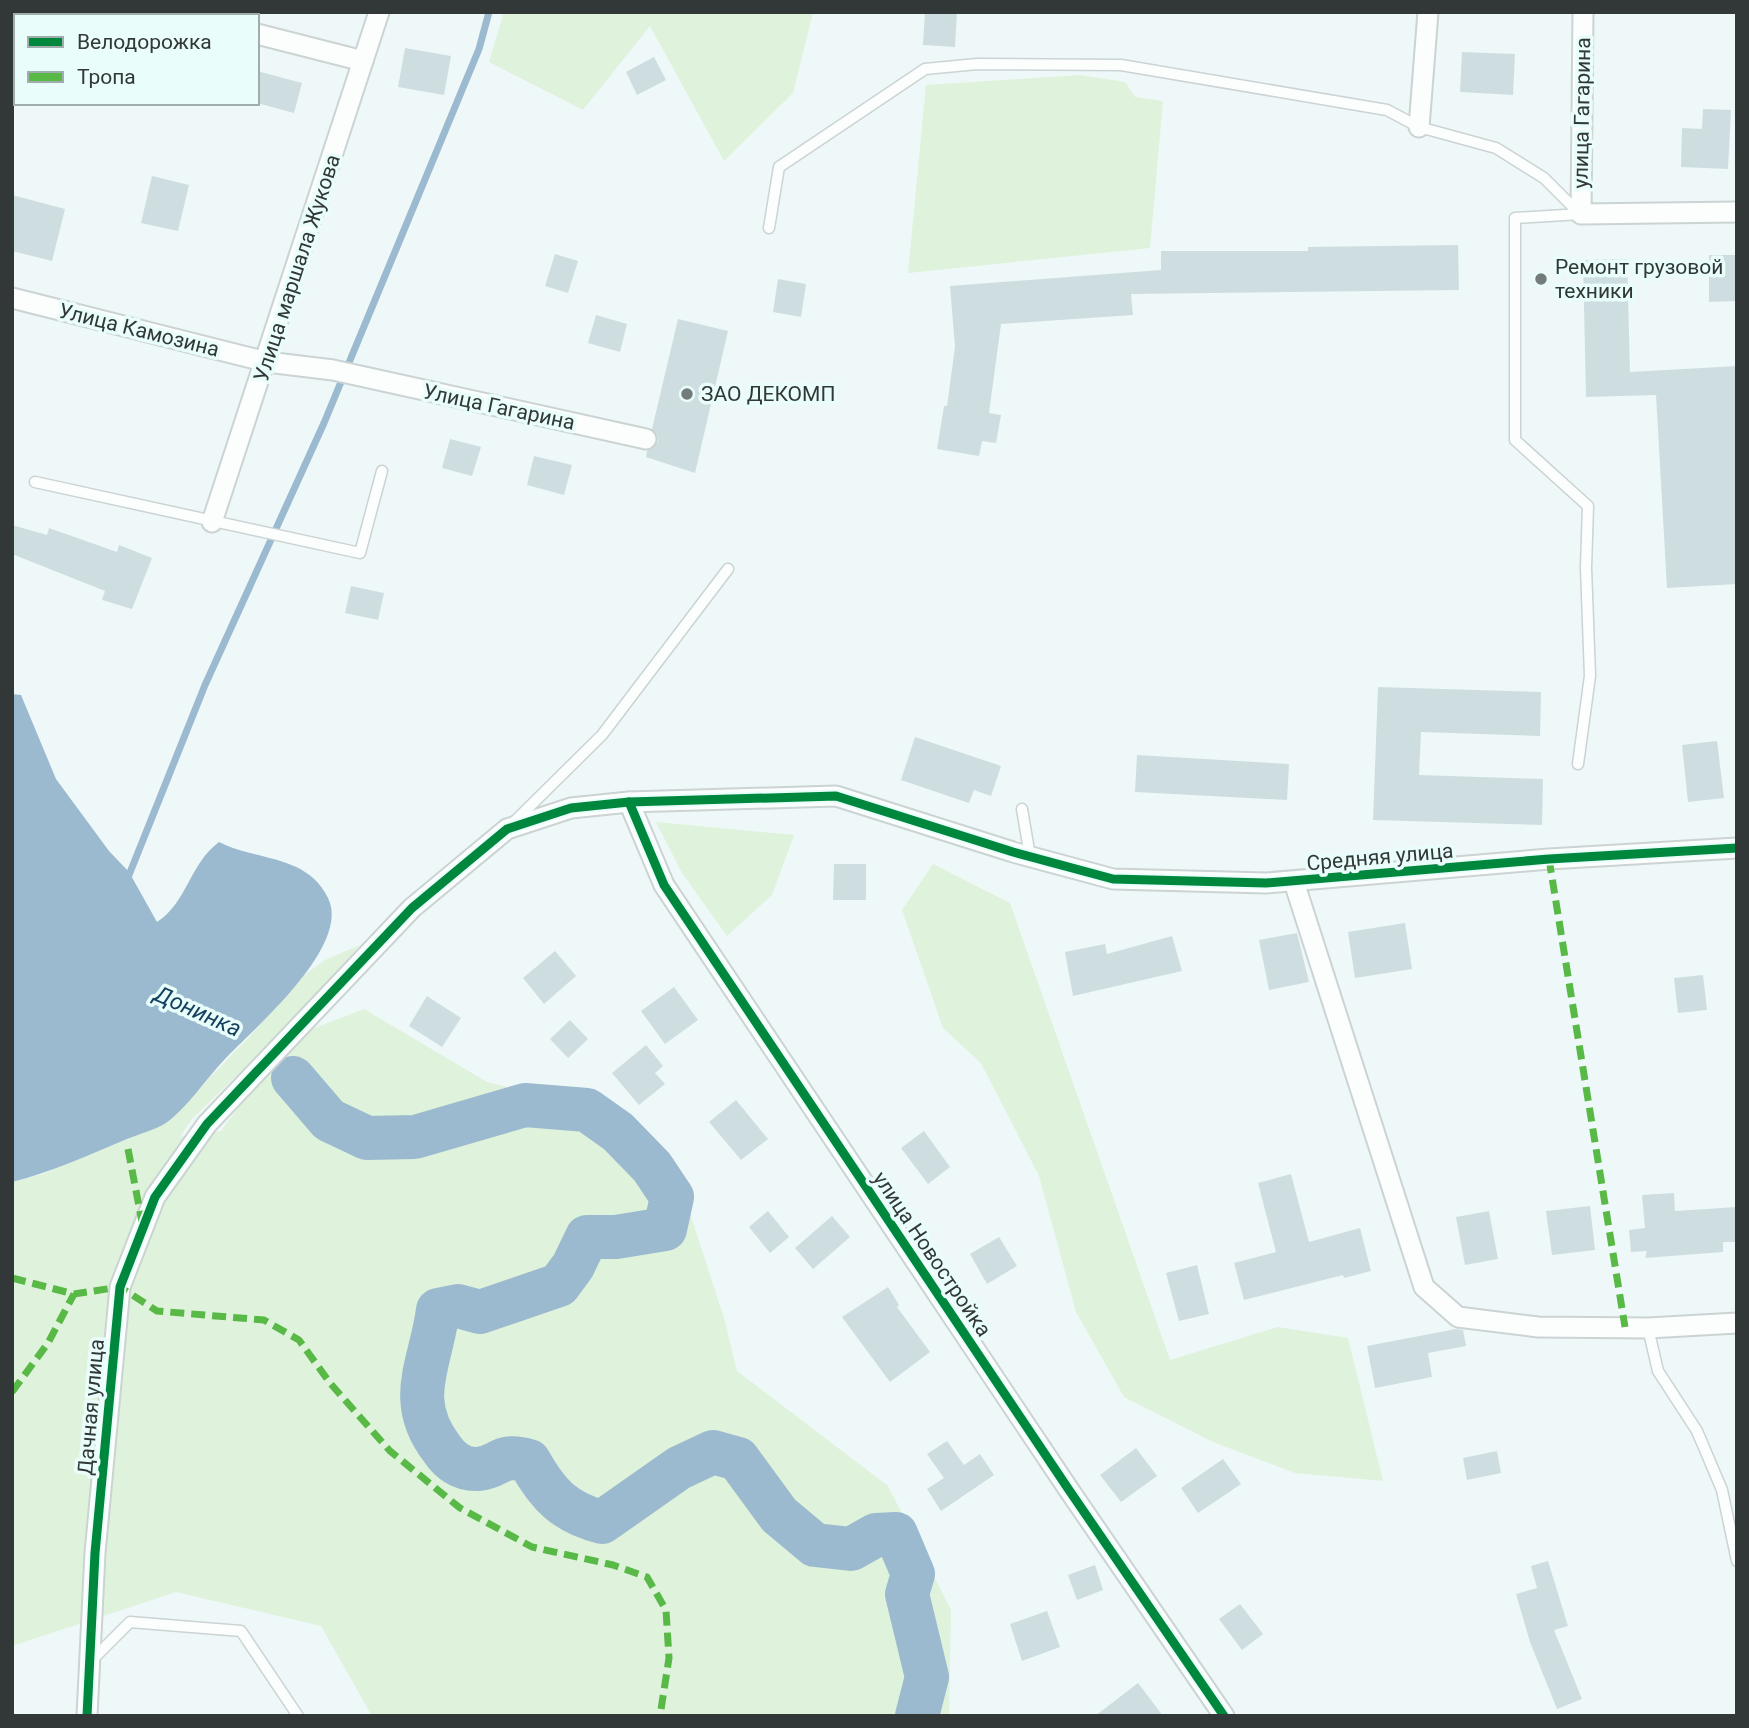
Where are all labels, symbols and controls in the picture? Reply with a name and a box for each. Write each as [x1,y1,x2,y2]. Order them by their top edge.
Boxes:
legend [14,14,259,105]
text: Велодорожка [77,30,212,54]
street label: улица Гагарина [1569,37,1595,189]
text: Тропа [77,65,136,89]
street label: Улица маршала Жукова [249,152,345,384]
place label: Ремонт грузовой техники [1555,255,1723,303]
marker: Ремонт грузовой техники [1533,271,1549,287]
street label: Улица Камозина [56,298,222,362]
street label: Улица Гагарина [421,379,577,435]
place label: ЗАО ДЕКОМП [701,382,835,406]
marker: ЗАО ДЕКОМП [679,386,695,402]
street label: Средняя улица [1306,839,1454,875]
water label: Донинка [148,980,245,1043]
street label: улица Новостройка [868,1167,996,1341]
street label: Дачная улица [73,1338,109,1476]

